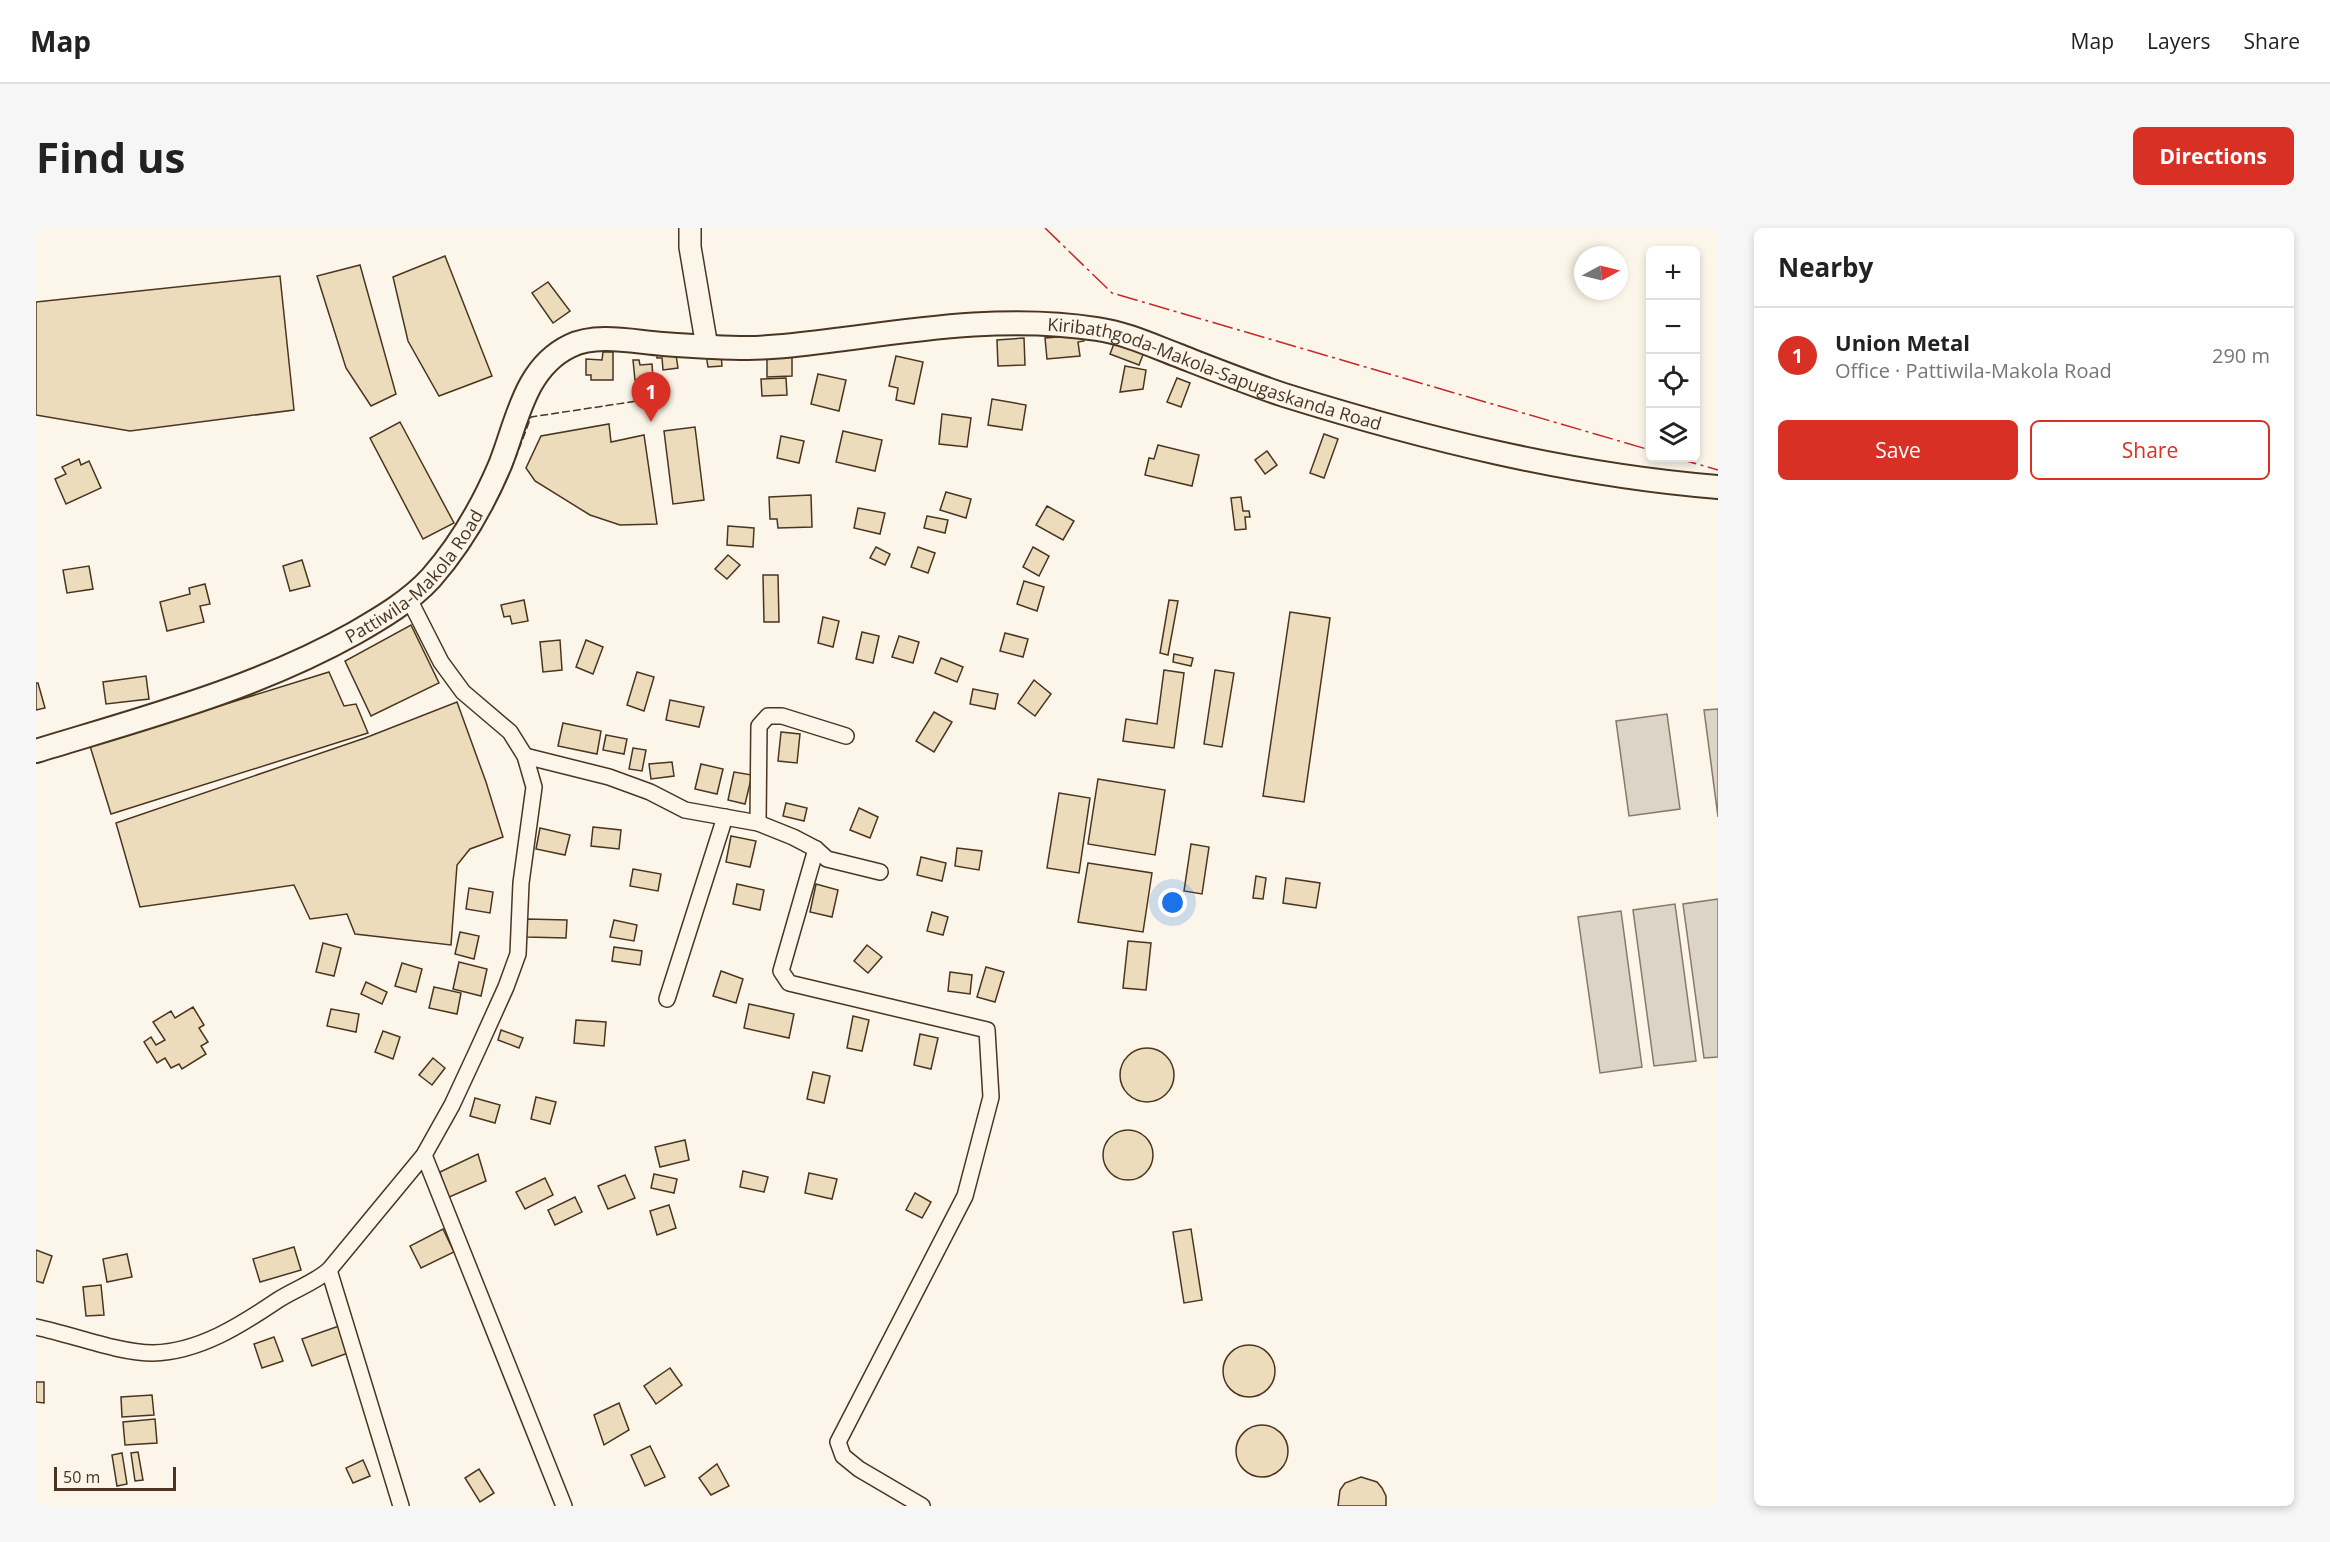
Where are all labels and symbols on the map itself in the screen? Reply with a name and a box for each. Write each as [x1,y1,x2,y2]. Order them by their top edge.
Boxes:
north arrow [1574,246,1628,300]
street label: Kiribathgoda-Makola-Sapugaskanda Road [1047,312,1385,435]
pin: 1 [632,372,670,422]
street label: Pattiwila-Makola Road [341,505,488,648]
your location [1158,888,1187,917]
scale bar [54,1464,176,1492]

